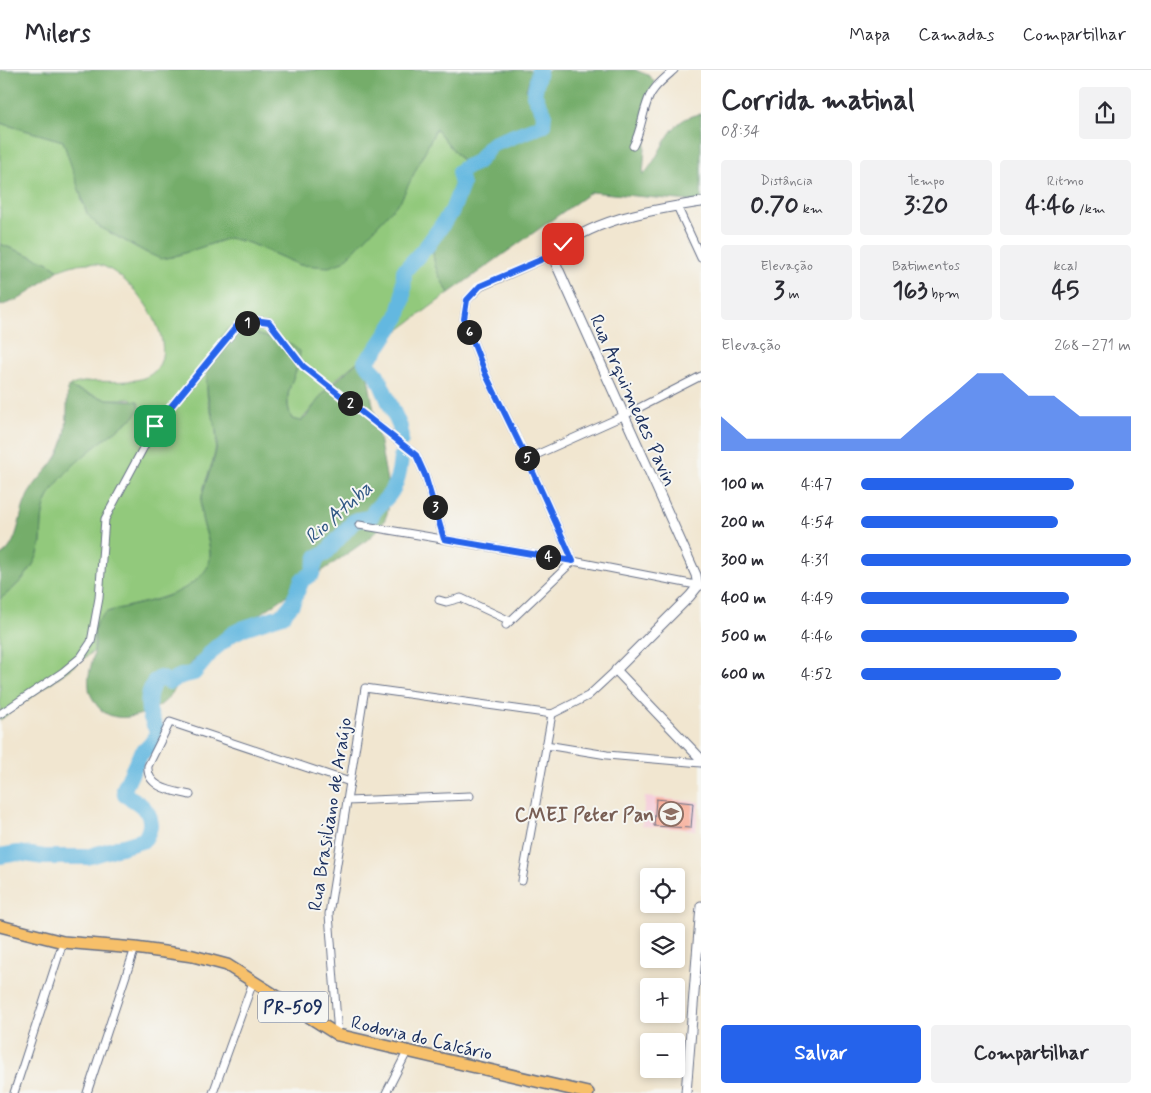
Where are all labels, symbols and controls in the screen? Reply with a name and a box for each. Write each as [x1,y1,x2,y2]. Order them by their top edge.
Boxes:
text: Milers [25,19,91,50]
text: Mapa [849,23,890,47]
text: Camadas [918,23,994,47]
text: Compartilhar [1022,23,1126,47]
text: Corrida matinal [721,83,915,120]
button: share [1079,87,1131,139]
text: 08:34 [721,121,760,142]
text: Distância [760,172,813,190]
text: Tempo [907,172,945,190]
text: Ritmo [1047,172,1084,190]
text: 0.70 [750,190,799,223]
text: 3:20 [904,190,948,223]
text: 4:46 [1025,190,1075,223]
text: km [799,200,823,218]
text: /km [1075,200,1105,218]
pin [542,223,584,265]
icon: check [549,230,577,258]
text: Elevação [760,257,813,275]
text: Batimentos [892,257,960,275]
text: kcal [1054,257,1077,275]
text: 3 [774,275,785,308]
text: 163 [892,275,928,308]
text: 45 [1051,275,1079,308]
text: m [785,285,800,303]
text: bpm [928,285,960,303]
pin: 1 [234,310,260,336]
street label: Rua Arquimedes Pavin [583,311,682,491]
text: 1 [244,314,251,332]
pin: 6 [456,320,482,344]
text: 6 [466,323,473,341]
text: Elevação [721,335,781,356]
text: 268–271 m [1054,335,1131,356]
pin: 2 [338,390,362,416]
text: 2 [347,394,354,412]
pin [134,405,176,447]
icon: arrive [141,412,169,440]
pin: 5 [514,446,540,470]
text: 5 [523,449,532,467]
text: 100 m [721,474,764,495]
text: 4:47 [801,474,832,495]
water label: Rio Atuba [299,475,379,551]
pin: 3 [422,494,448,520]
text: 3 [432,498,439,516]
text: 200 m [721,512,765,533]
text: 4:54 [801,512,834,533]
pin: 4 [536,544,560,570]
text: 4 [544,548,553,566]
text: 300 m [721,550,764,571]
text: 4:31 [801,550,829,571]
text: 400 m [721,588,766,609]
text: 4:49 [801,588,833,609]
text: 500 m [721,626,766,647]
text: 4:46 [801,626,833,647]
text: 600 m [721,664,765,685]
text: 4:52 [801,664,833,685]
street label: Rua Brasiliano de Araújo [303,716,358,913]
school or university icon: CMEI Peter Pan [658,801,684,827]
place label: CMEI Peter Pan [515,803,654,828]
map controls [640,868,685,1078]
button: locate [640,868,685,913]
button: layers [640,923,685,968]
button: + [640,978,685,1023]
road number: PR-509 [258,992,328,1022]
street label: Rodovia do Calcário [349,1010,495,1067]
button: Salvar [721,1025,921,1083]
button: Compartilhar [931,1025,1131,1083]
button: − [640,1033,685,1078]

